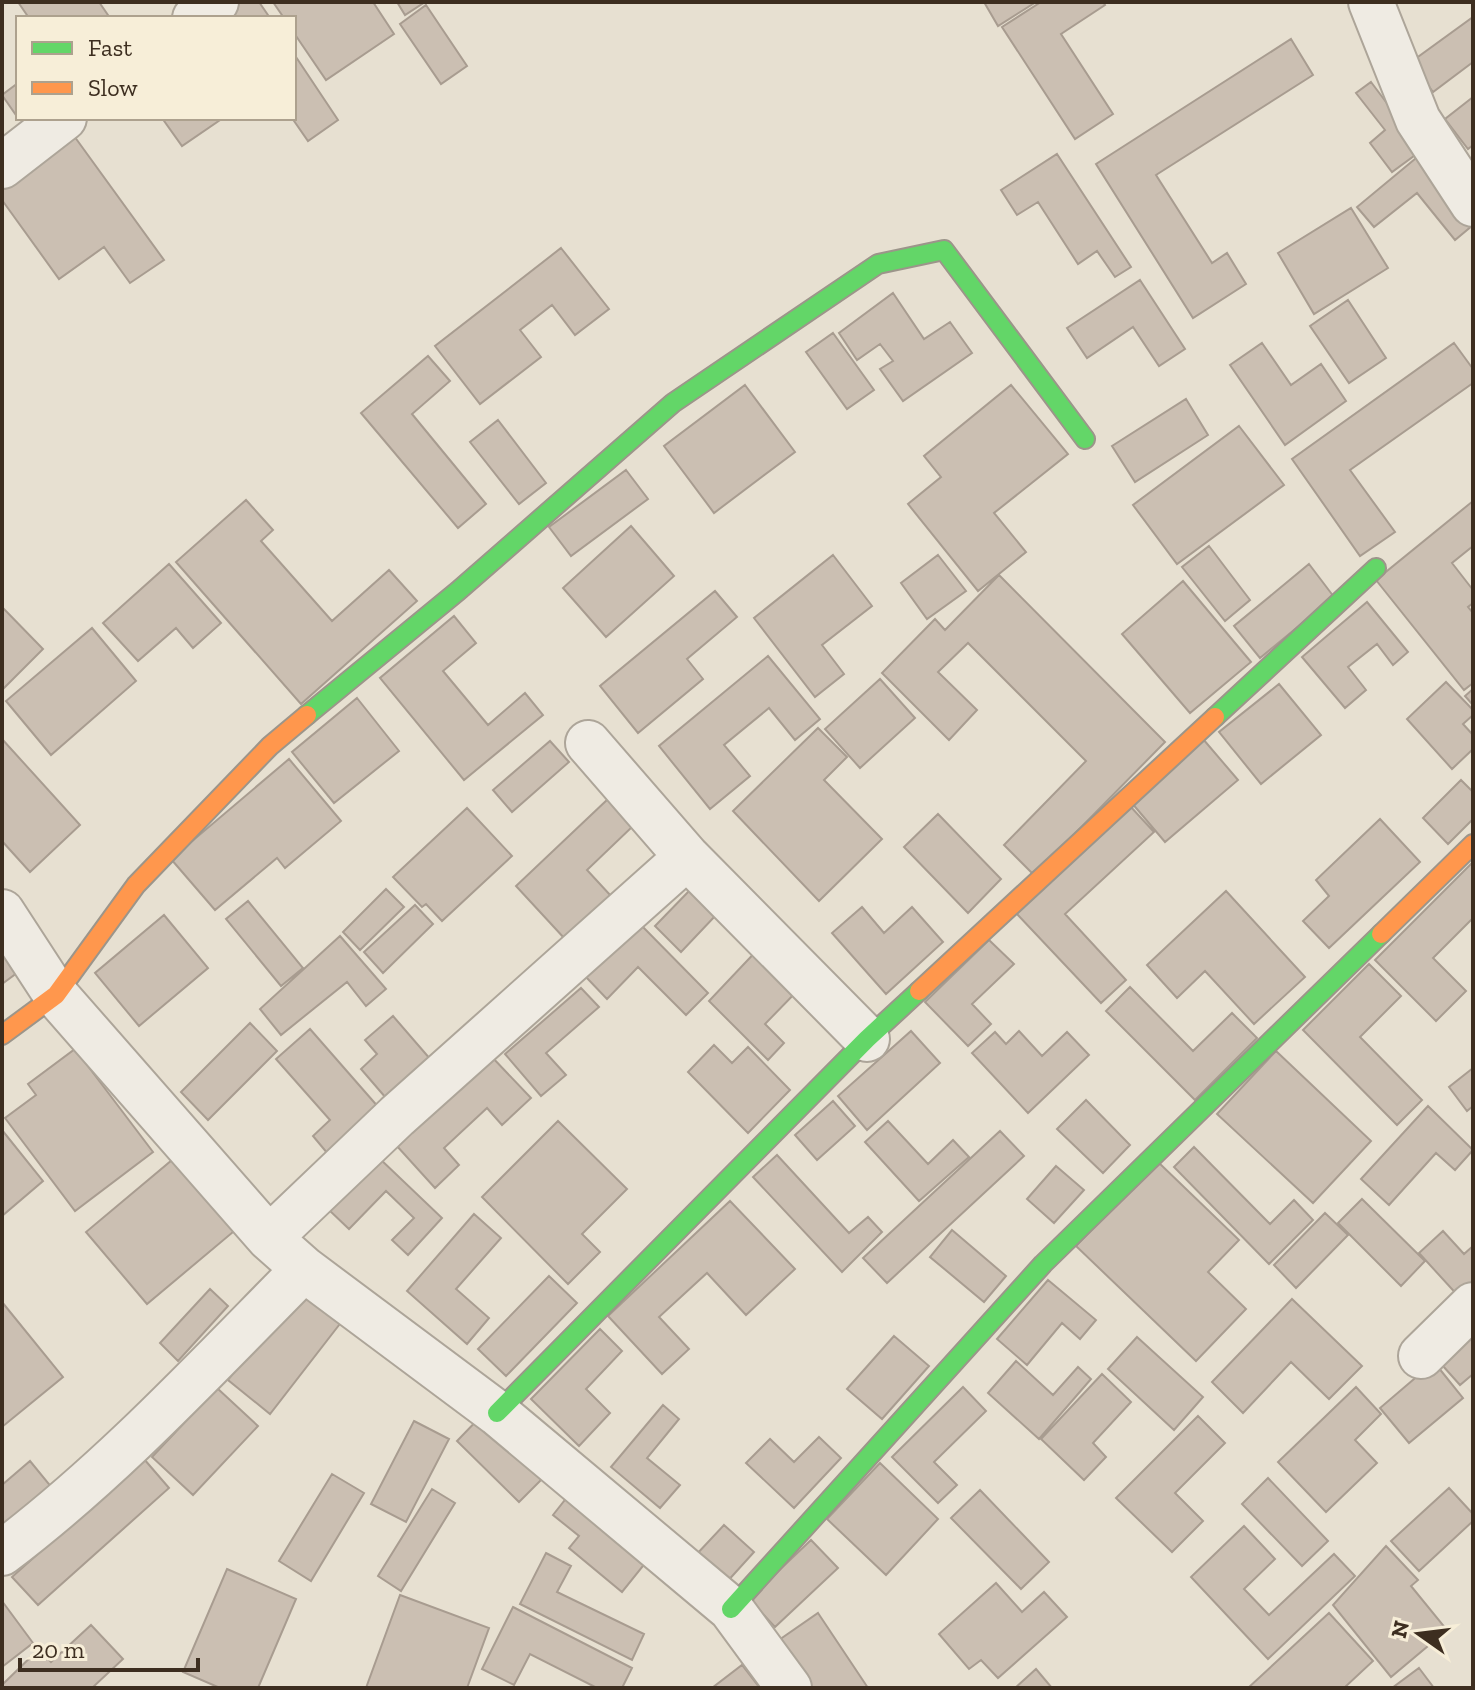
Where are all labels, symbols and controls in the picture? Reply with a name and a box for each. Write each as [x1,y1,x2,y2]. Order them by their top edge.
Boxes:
legend [16,16,296,120]
text: Fast [88,33,132,62]
text: Slow [88,73,138,102]
north arrow [1379,1594,1459,1674]
text: N [1385,1618,1415,1641]
scale bar [20,1622,198,1672]
text: 20 m [32,1635,85,1664]

